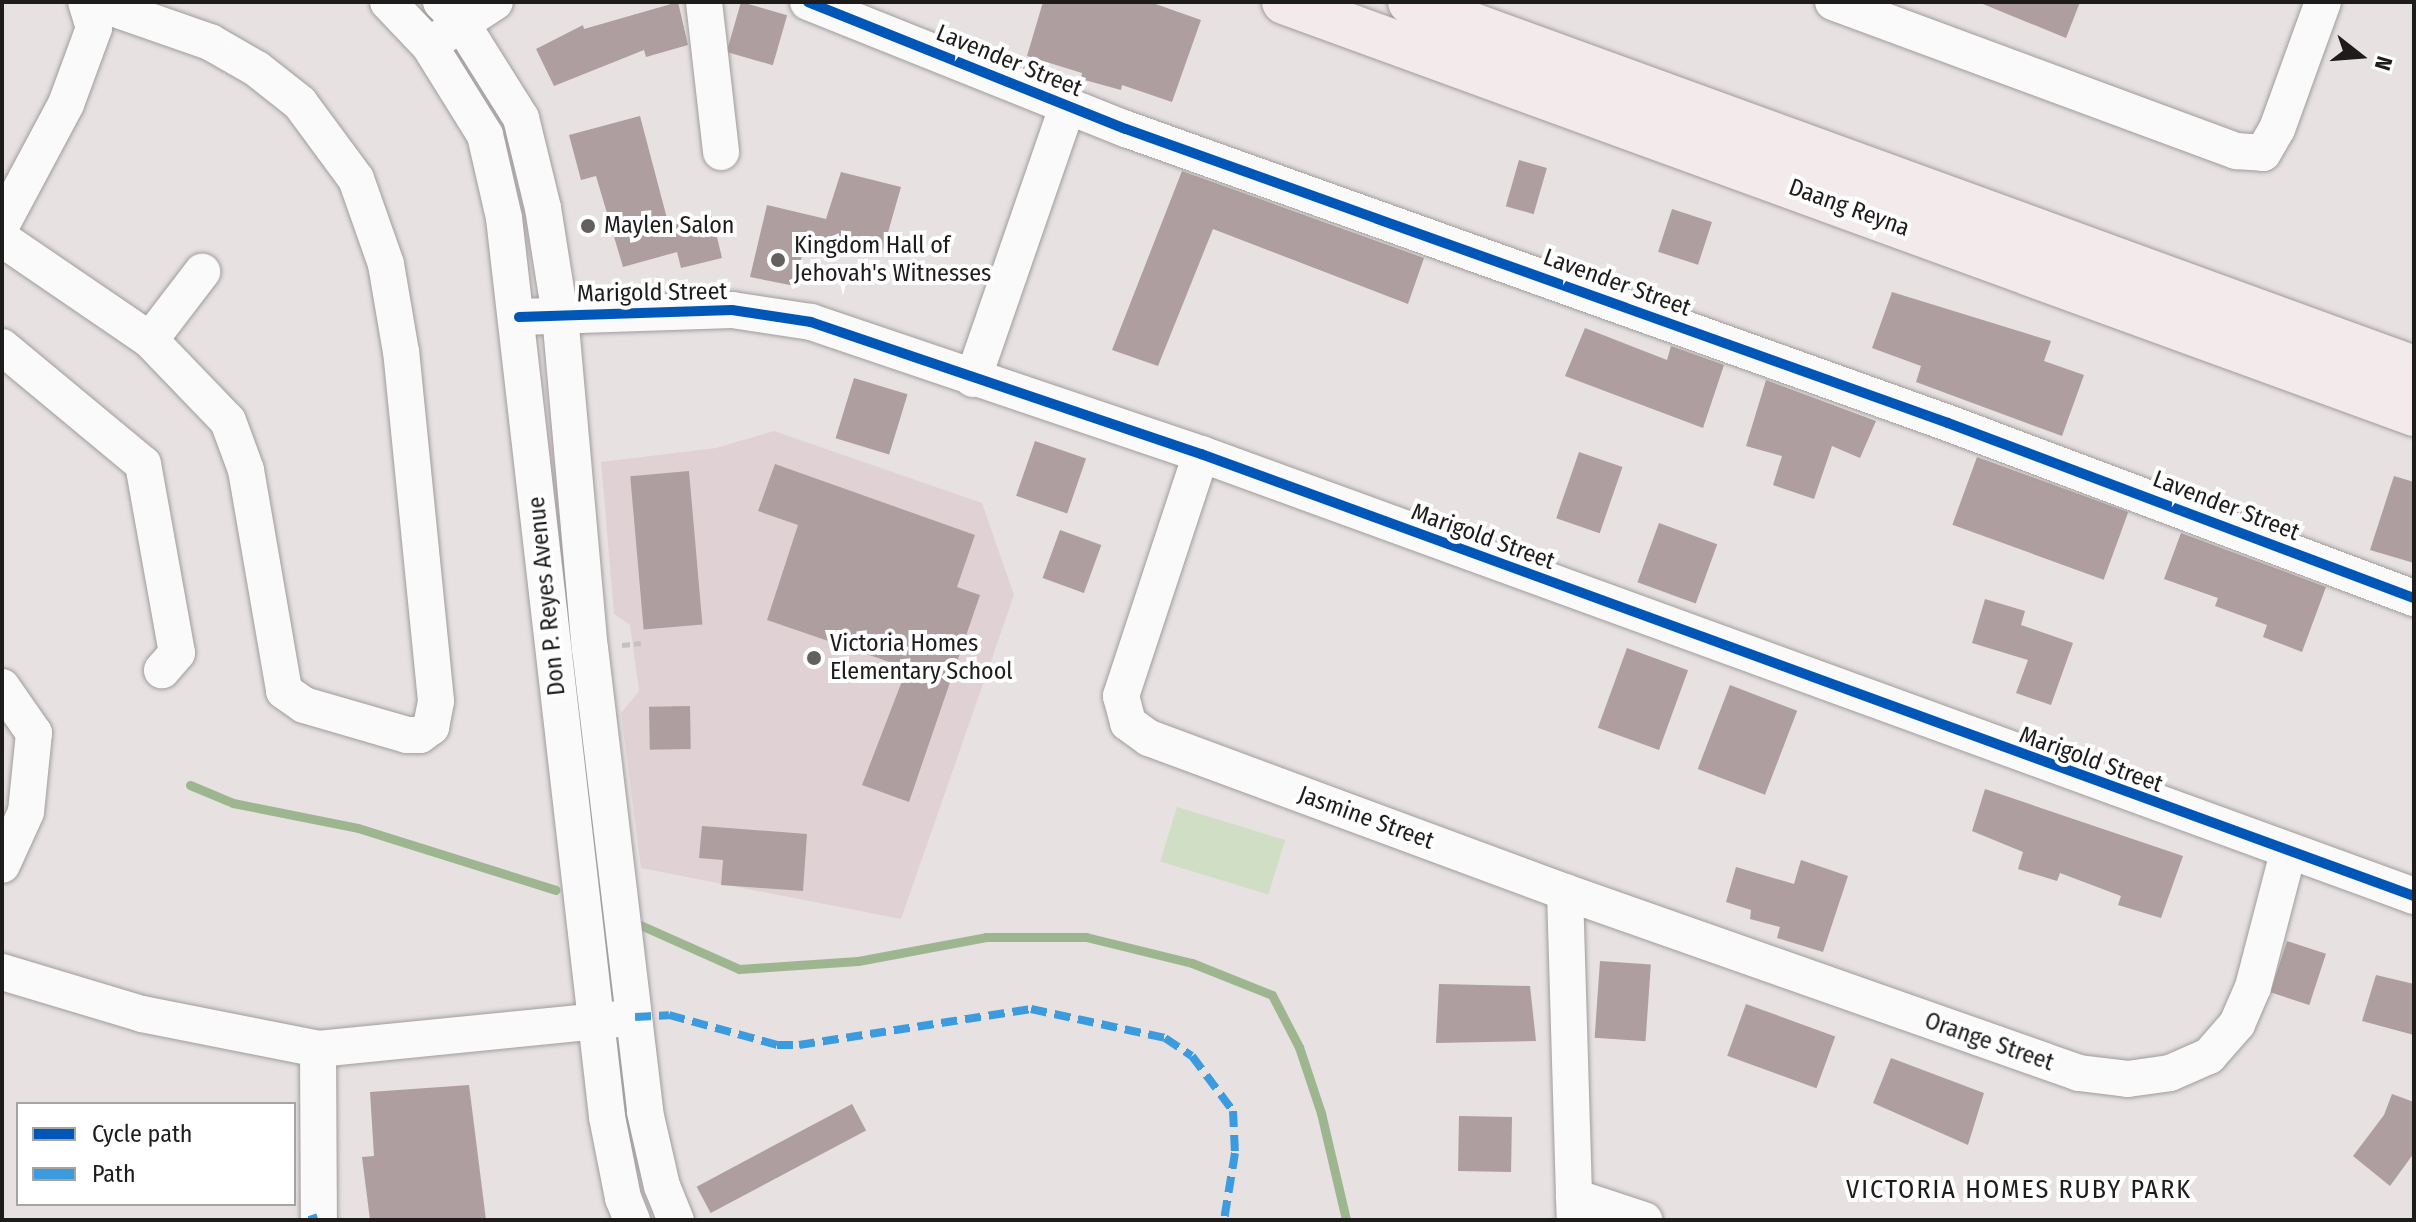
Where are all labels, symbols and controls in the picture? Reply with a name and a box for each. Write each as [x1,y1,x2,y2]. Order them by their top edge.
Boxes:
north arrow [2320,16,2400,96]
street label: Lavender Street [932,19,1086,103]
text: N [2369,53,2398,73]
street label: Daang Reyna [1785,173,1913,243]
place label: Maylen Salon [604,212,734,240]
marker: Maylen Salon [579,217,597,235]
place label: Kingdom Hall of Jehovah's Witnesses [794,232,991,288]
street label: Lavender Street [1539,243,1695,323]
marker: Kingdom Hall of Jehovah's Witnesses [769,251,787,269]
street label: Marigold Street [577,277,727,309]
street label: Lavender Street [2149,465,2303,547]
street label: Don P. Reyes Avenue [522,495,572,697]
street label: Marigold Street [1407,498,1559,576]
place label: Victoria Homes Elementary School [830,630,1013,686]
marker: Victoria Homes Elementary School [805,649,823,667]
street label: Marigold Street [2015,721,2167,799]
street label: Jasmine Street [1294,780,1438,856]
street label: Orange Street [1921,1006,2057,1078]
legend [16,1102,296,1206]
text: Cycle path [92,1120,192,1148]
text: Path [92,1160,136,1188]
district label: VICTORIA HOMES RUBY PARK [1846,1174,2192,1206]

